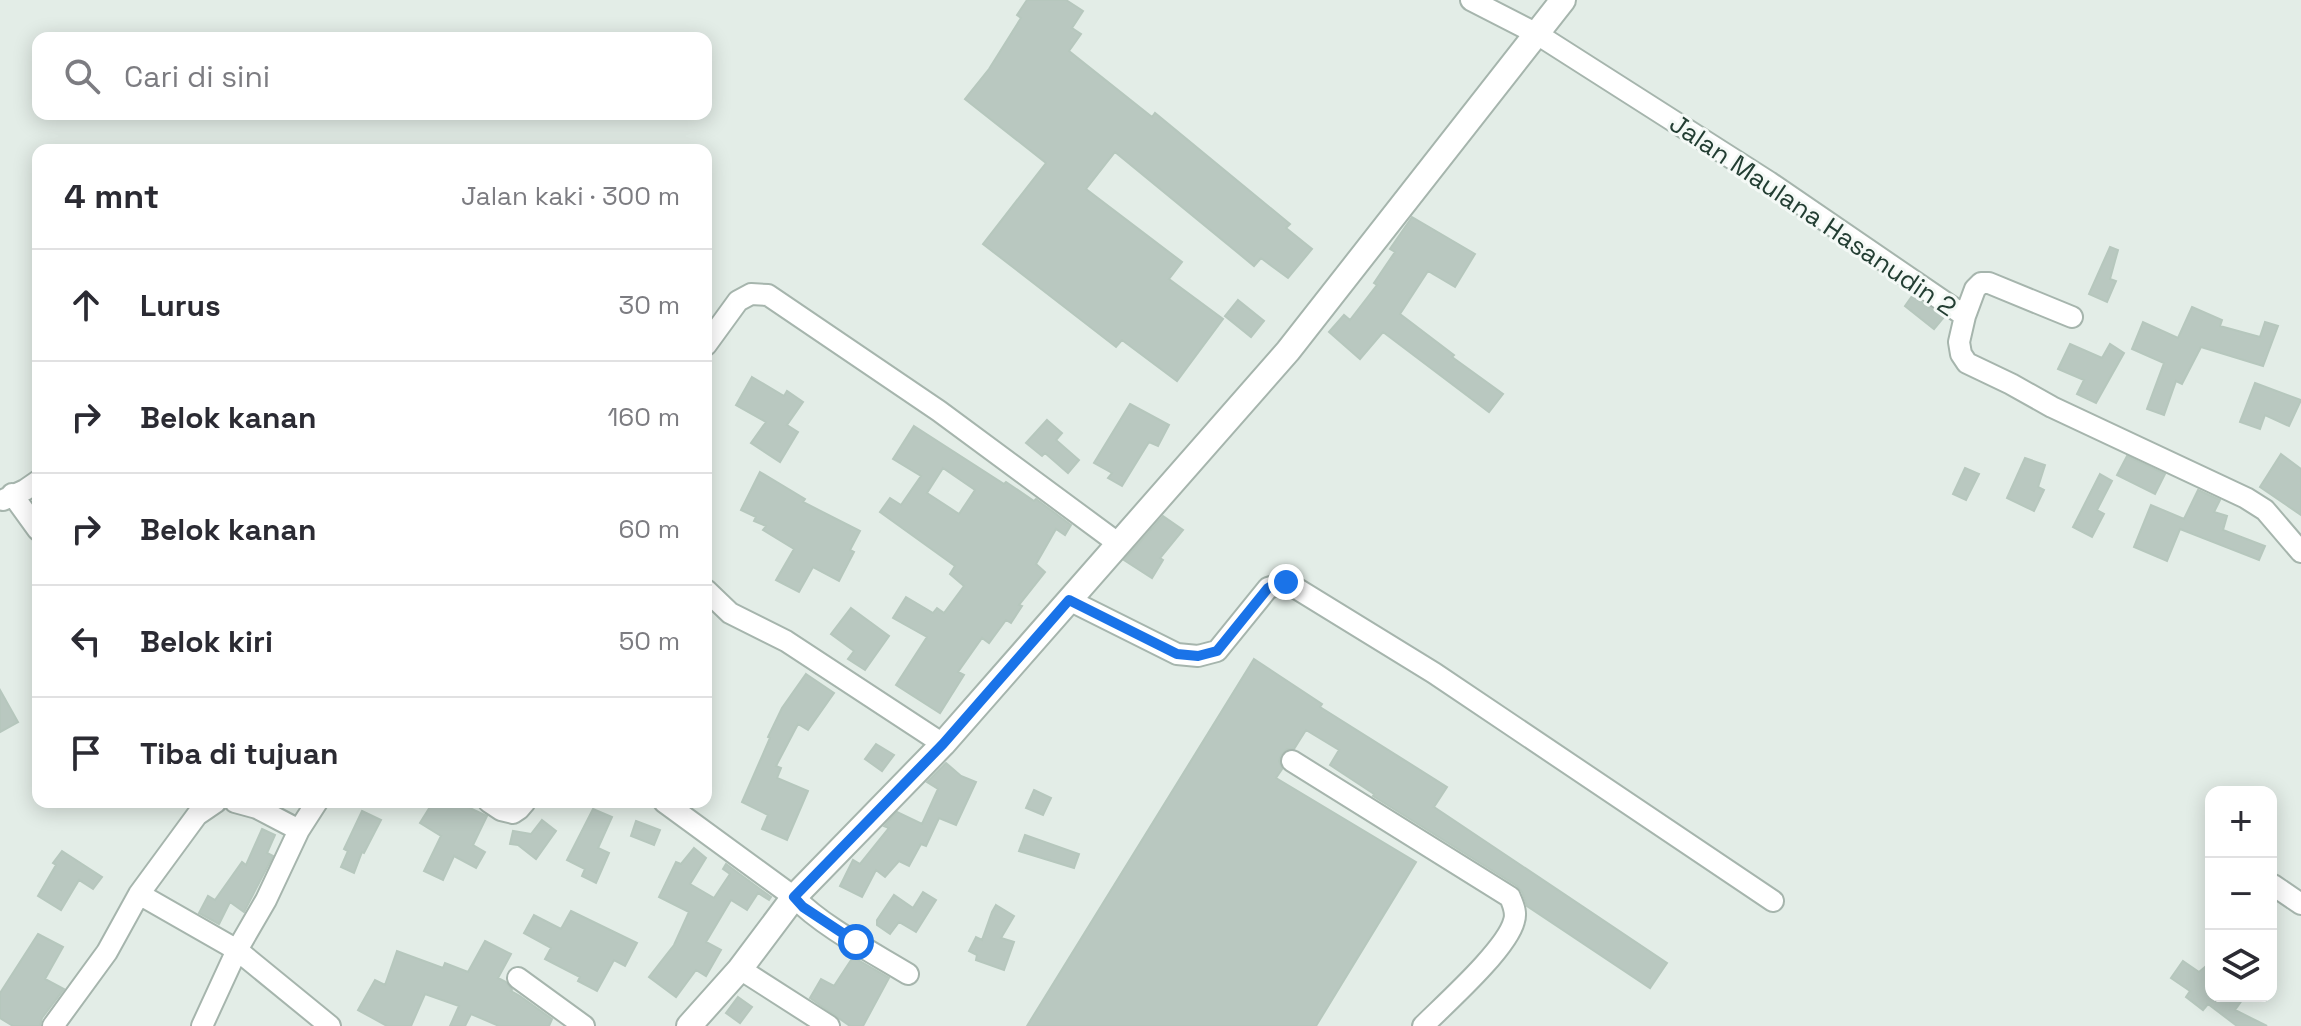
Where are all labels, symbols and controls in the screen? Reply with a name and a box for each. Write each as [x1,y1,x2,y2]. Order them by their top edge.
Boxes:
search box [32,32,712,120]
icon: search [60,54,104,98]
text: Cari di sini [124,57,270,96]
street label: Jalan Maulana Hasanudin 2 [1663,106,1963,324]
text: 4 mnt [64,175,159,218]
text: Jalan kaki · 300 m [461,179,680,213]
icon: ahead [64,283,108,327]
text: Lurus [140,286,221,325]
text: 30 m [619,288,680,322]
icon: right [64,395,108,439]
text: Belok kanan [140,398,316,437]
text: 160 m [608,400,680,434]
icon: right [64,507,108,551]
text: Belok kanan [140,510,316,549]
text: 60 m [618,512,680,546]
route end [1268,564,1304,600]
icon: left [64,619,108,663]
text: Belok kiri [140,622,273,661]
text: 50 m [619,624,680,658]
icon: arrive [64,731,108,775]
text: Tiba di tujuan [140,734,339,773]
map controls [2205,786,2277,1002]
button: + [2205,786,2277,858]
button: − [2205,858,2277,930]
route start [838,924,874,960]
button: layers [2205,930,2277,1002]

